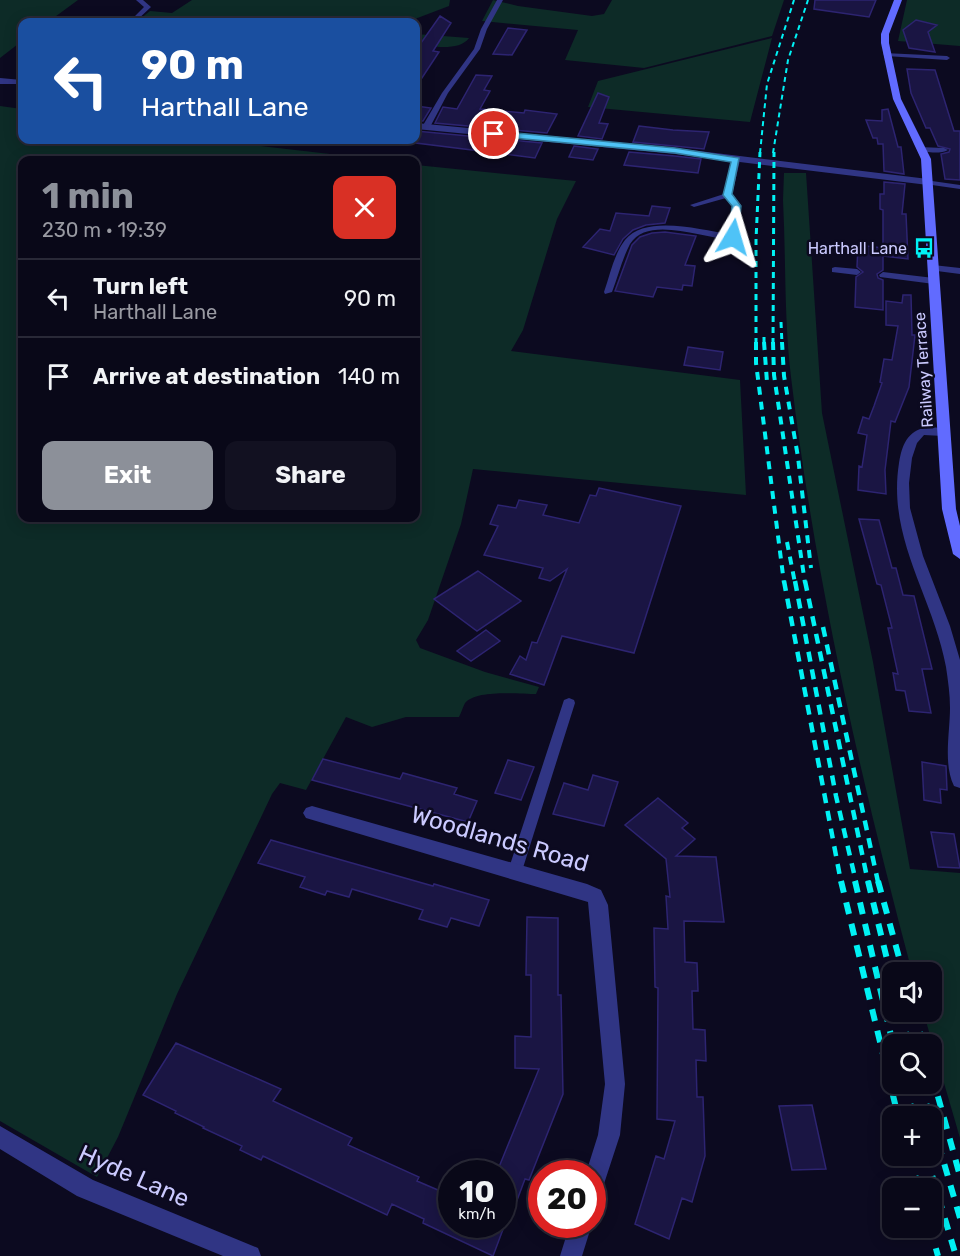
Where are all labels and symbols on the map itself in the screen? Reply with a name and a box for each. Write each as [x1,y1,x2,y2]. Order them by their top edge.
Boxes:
pin [468,108,519,159]
position arrow [701,205,765,269]
bus stop icon: Harthall Lane [912,236,936,260]
place label: Harthall Lane [808,239,907,258]
street label: Railway Terrace [910,312,937,428]
street label: Woodlands Road [408,800,592,878]
street label: Hyde Lane [74,1139,194,1213]
speed limit sign: 20 [528,1160,606,1238]

